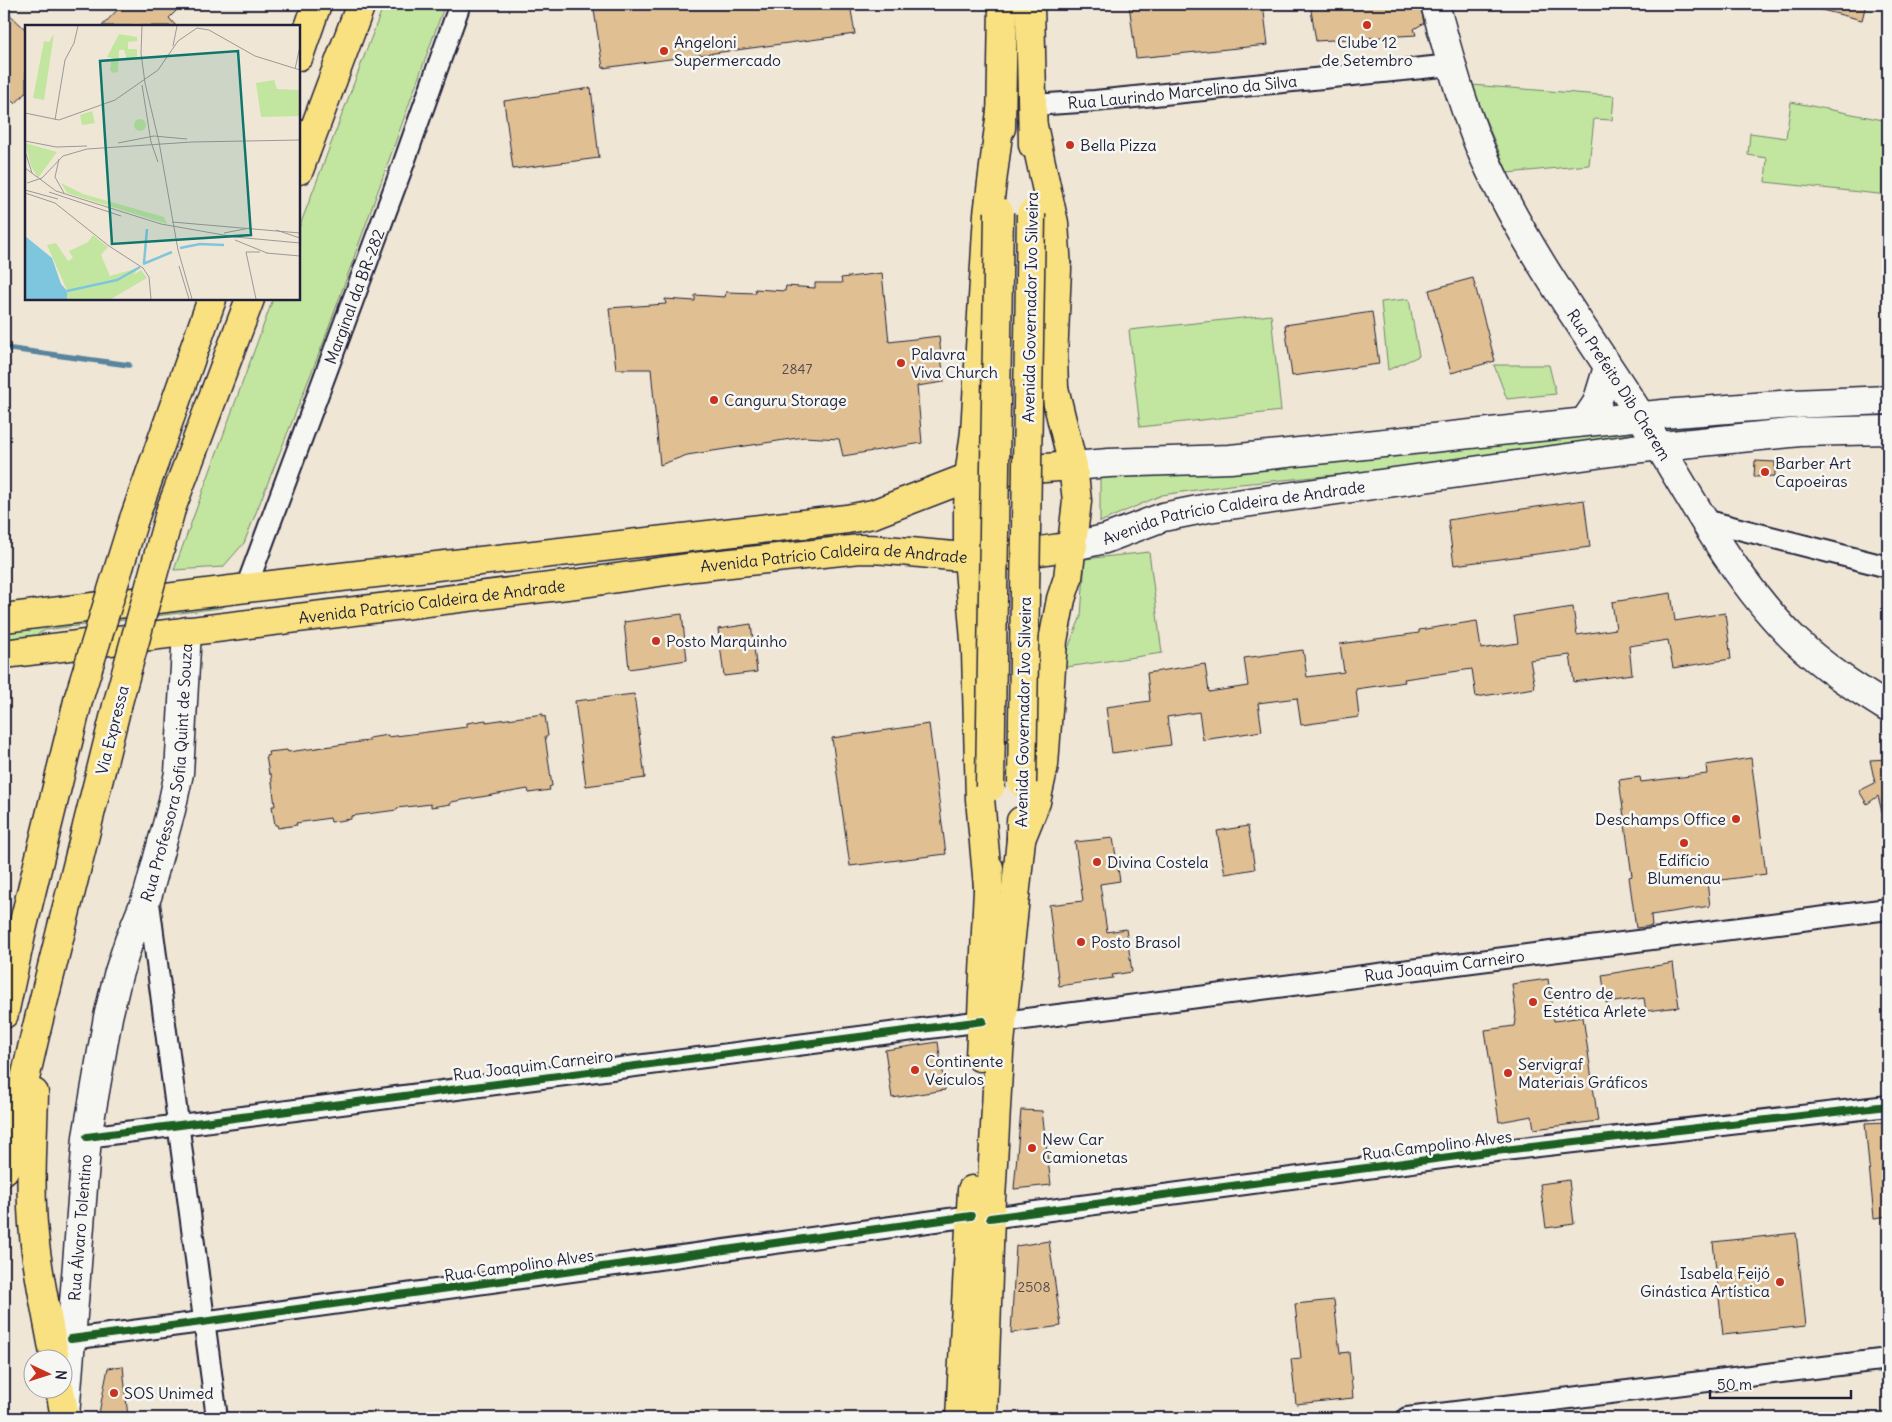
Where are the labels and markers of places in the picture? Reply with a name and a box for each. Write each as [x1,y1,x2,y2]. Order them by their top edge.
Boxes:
marker: Clube 12 de Setembro [1361,19,1373,31]
place label: Angeloni Supermercado [674,32,781,70]
place label: Clube 12 de Setembro [1321,32,1413,70]
marker: Angeloni Supermercado [658,45,670,57]
place label: Bella Pizza [1080,135,1157,155]
marker: Bella Pizza [1064,139,1076,151]
place label: Palavra Viva Church [911,344,998,382]
marker: Palavra Viva Church [895,357,907,369]
place label: Canguru Storage [724,390,847,410]
marker: Canguru Storage [708,394,720,406]
place label: Barber Art Capoeiras [1775,453,1852,491]
marker: Barber Art Capoeiras [1759,466,1771,478]
place label: Posto Marquinho [666,631,787,651]
marker: Posto Marquinho [650,635,662,647]
place label: Deschamps Office [1595,809,1726,829]
marker: Deschamps Office [1730,813,1742,825]
marker: Edifício Blumenau [1678,837,1690,849]
place label: Edifício Blumenau [1647,850,1721,888]
place label: Divina Costela [1107,852,1209,872]
marker: Divina Costela [1091,856,1103,868]
place label: Posto Brasol [1091,932,1181,952]
marker: Posto Brasol [1075,936,1087,948]
place label: Centro de Estética Arlete [1543,983,1646,1021]
marker: Centro de Estética Arlete [1527,996,1539,1008]
place label: Continente Veículos [925,1051,1003,1089]
place label: Servigraf Materiais Gráficos [1518,1054,1648,1092]
marker: Continente Veículos [909,1064,921,1076]
marker: Servigraf Materiais Gráficos [1502,1067,1514,1079]
place label: New Car Camionetas [1042,1129,1128,1167]
marker: New Car Camionetas [1026,1142,1038,1154]
place label: Isabela Feijó Ginástica Artística [1640,1263,1770,1301]
marker: Isabela Feijó Ginástica Artística [1774,1276,1786,1288]
place label: SOS Unimed [124,1383,214,1403]
marker: SOS Unimed [108,1387,120,1399]

